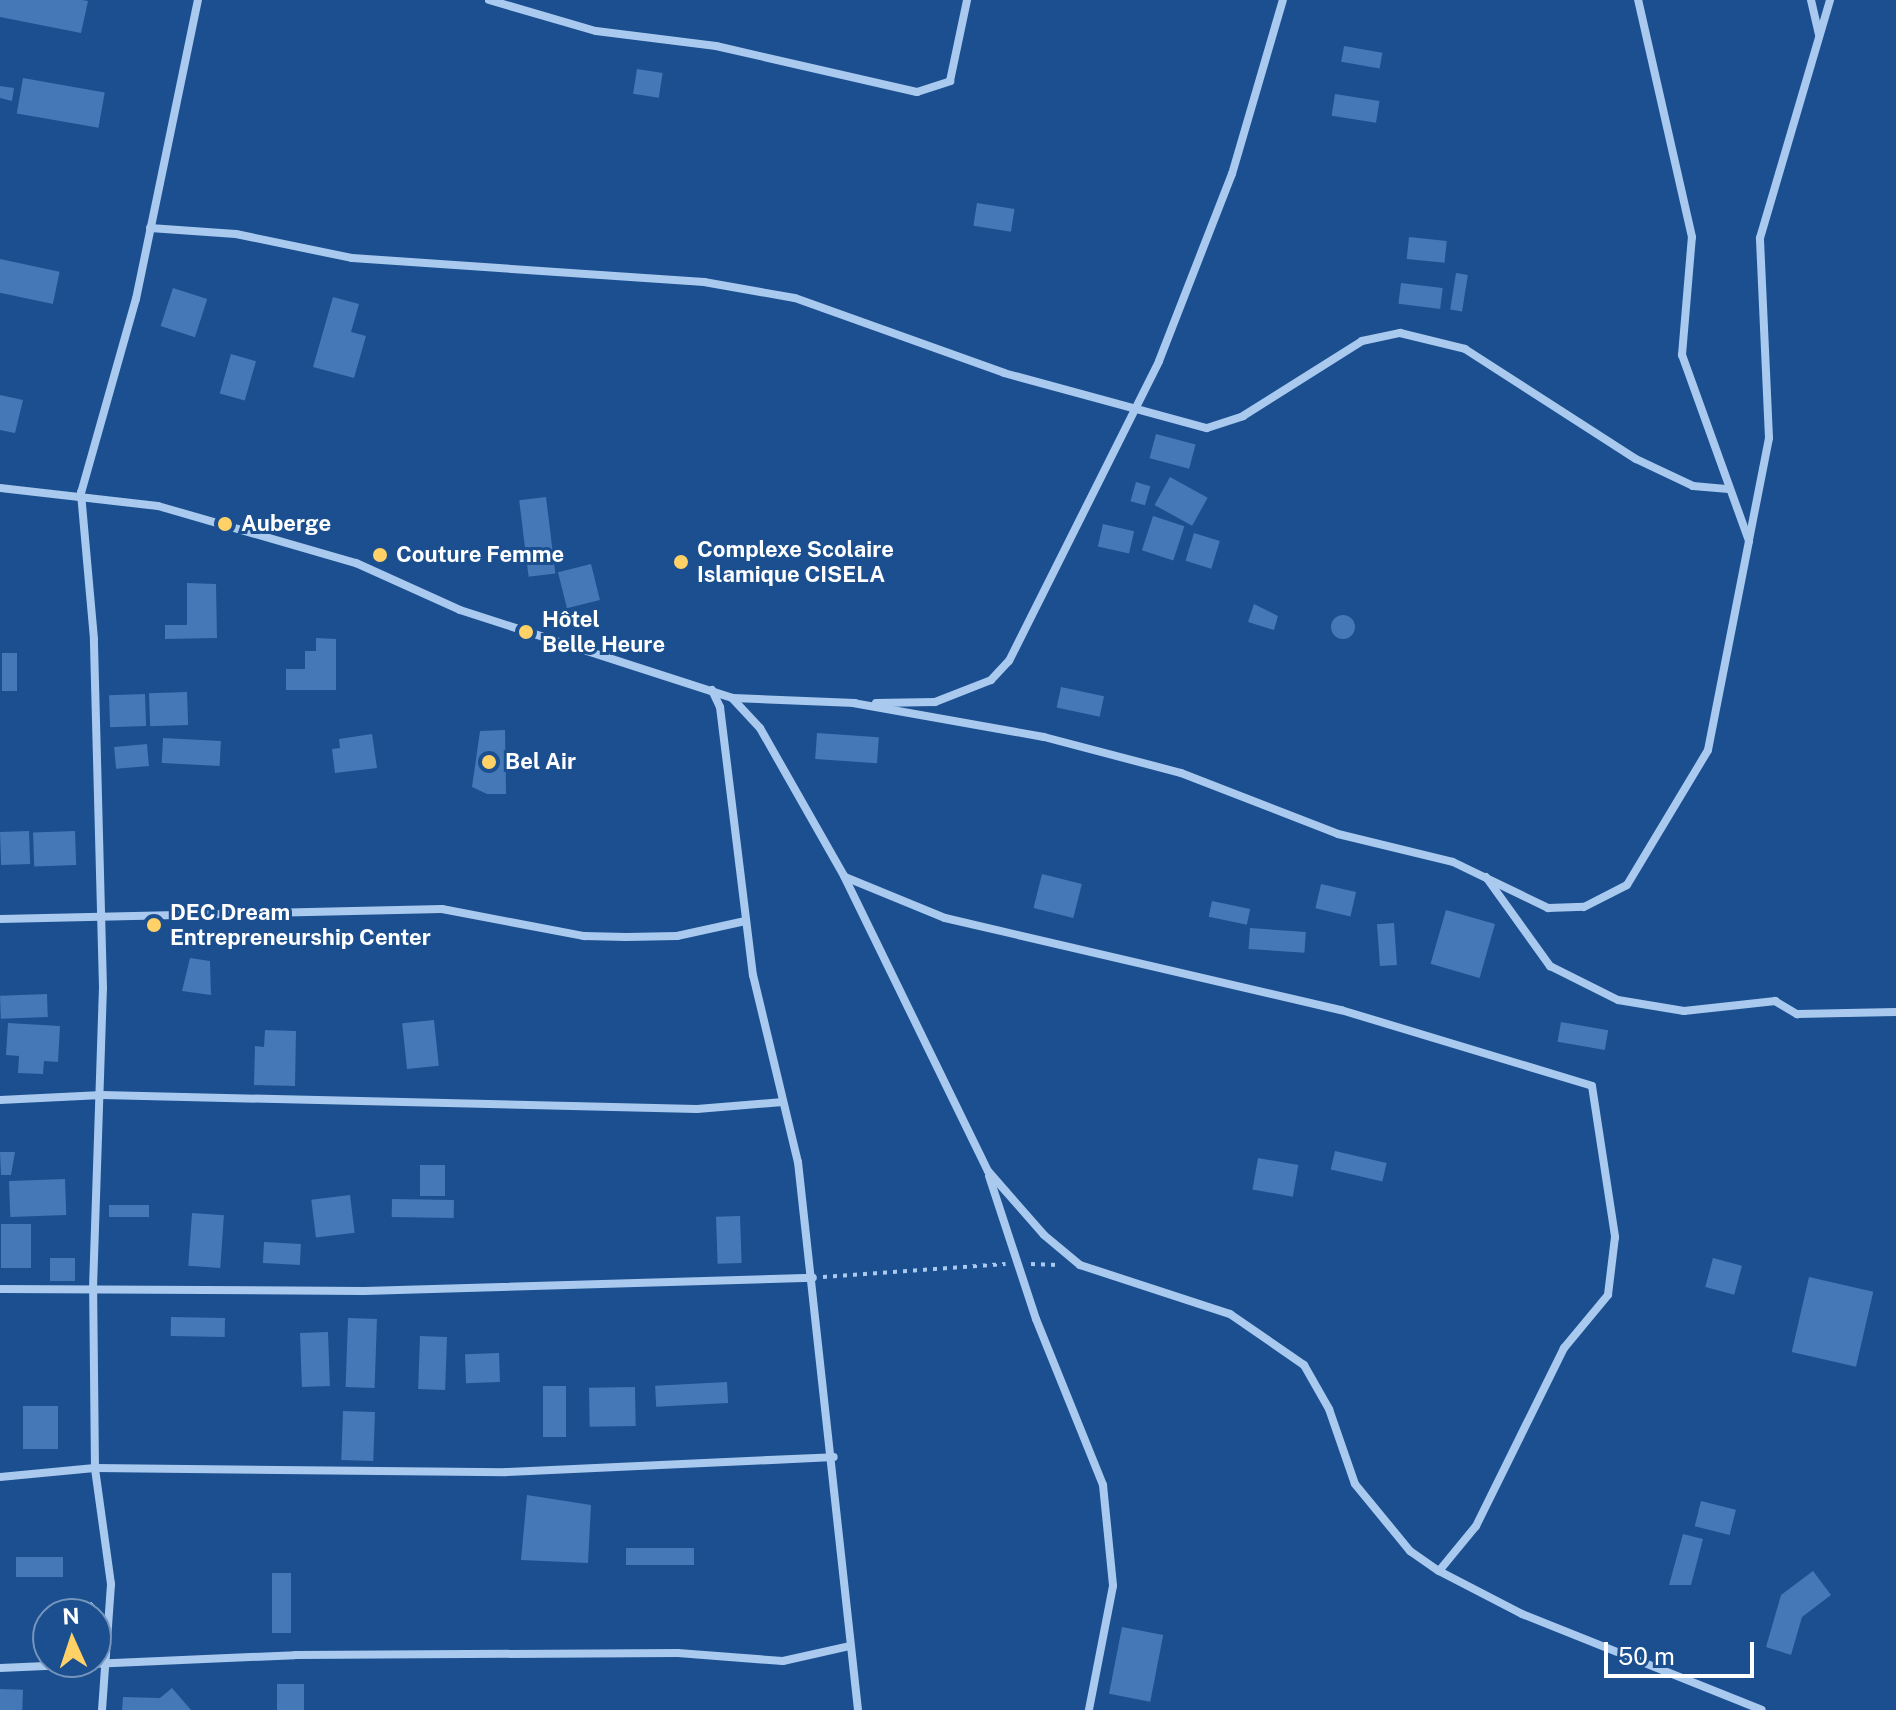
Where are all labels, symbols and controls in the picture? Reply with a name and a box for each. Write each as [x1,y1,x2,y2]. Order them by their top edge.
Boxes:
place label: Auberge [241,511,331,537]
marker: Auberge [216,515,234,533]
place label: Complexe Scolaire Islamique CISELA [697,536,894,588]
place label: Couture Femme [396,542,564,568]
marker: Couture Femme [371,546,389,564]
marker: Complexe Scolaire Islamique CISELA [672,553,690,571]
place label: Hôtel Belle Heure [542,606,665,658]
marker: Hôtel Belle Heure [517,623,535,641]
place label: Bel Air [505,749,576,775]
marker: Bel Air [480,753,498,771]
place label: DEC Dream Entrepreneurship Center [170,899,431,950]
marker: DEC Dream Entrepreneurship Center [145,916,163,934]
north arrow [32,1598,112,1678]
text: N [62,1603,80,1629]
scale bar [1608,1626,1758,1676]
text: 50 m [1618,1642,1675,1670]

